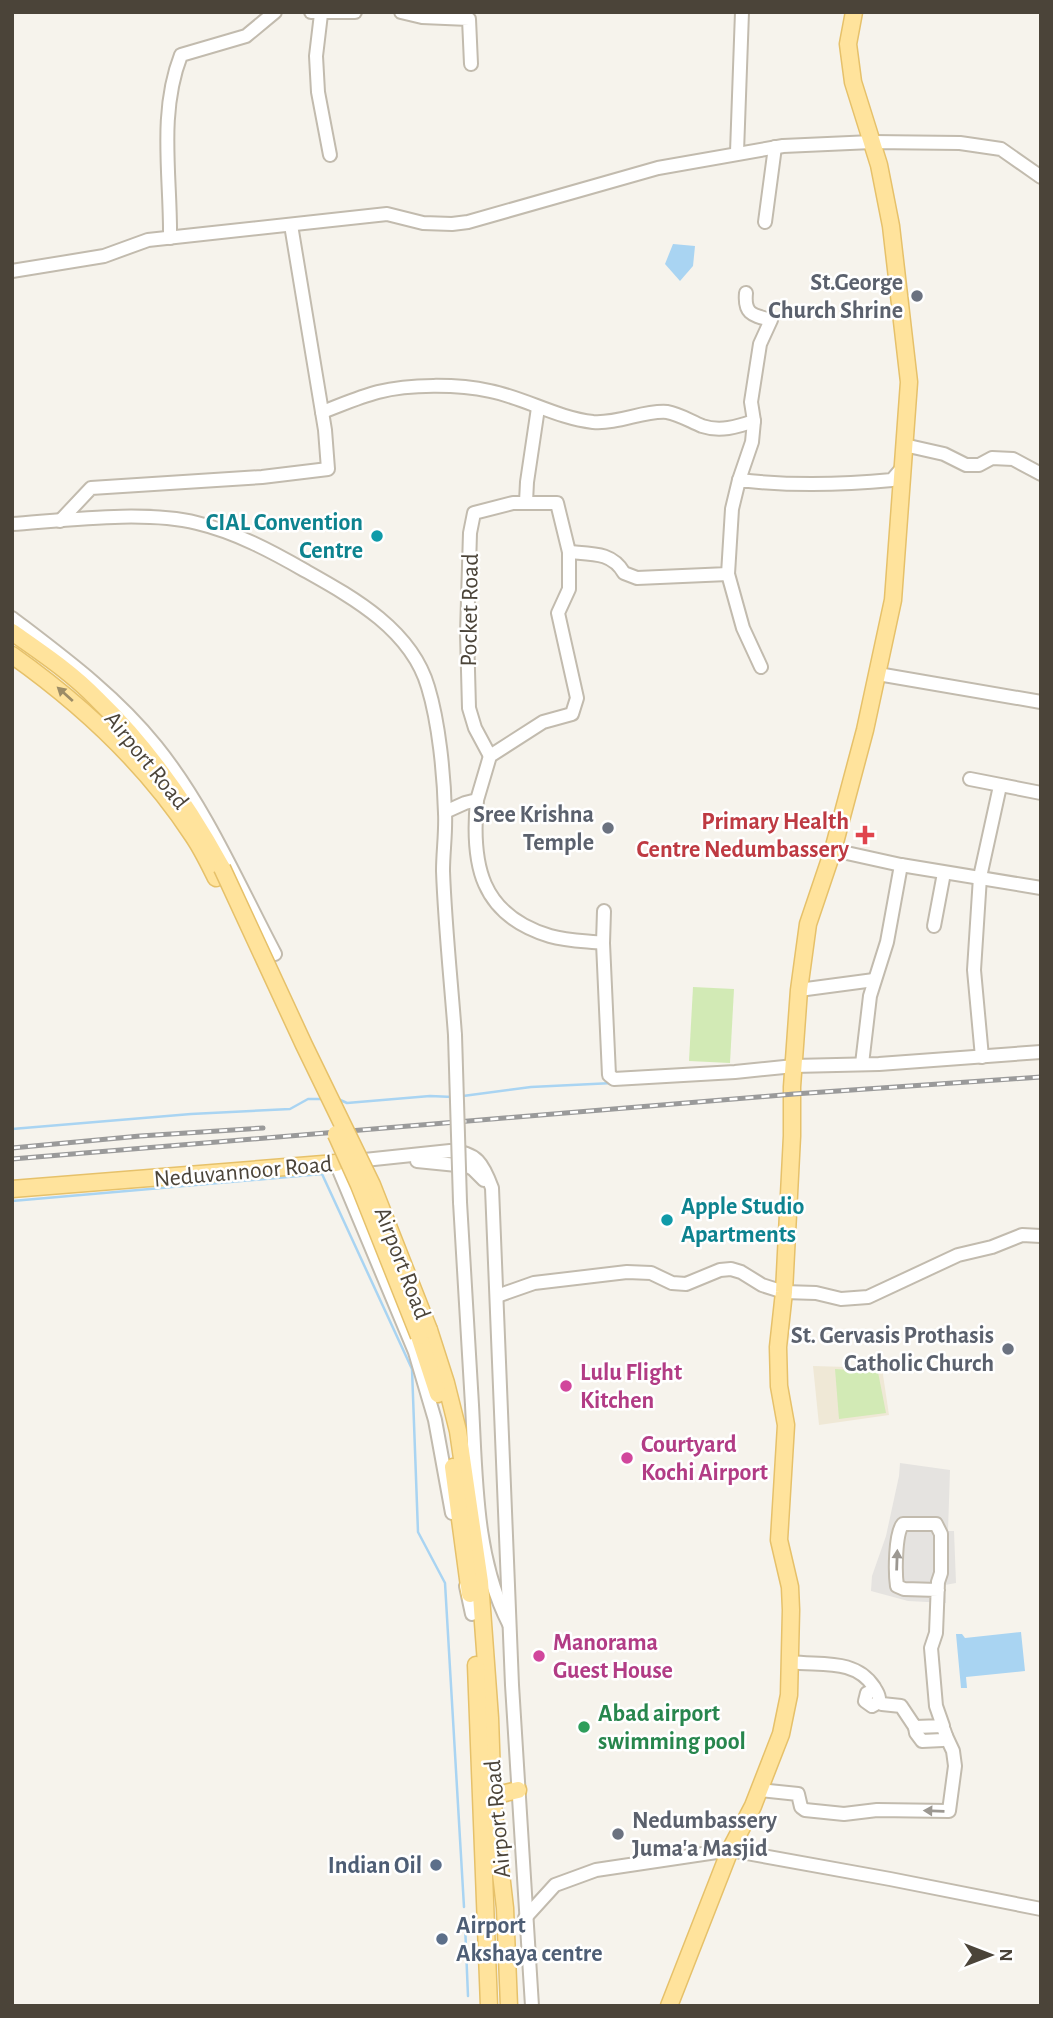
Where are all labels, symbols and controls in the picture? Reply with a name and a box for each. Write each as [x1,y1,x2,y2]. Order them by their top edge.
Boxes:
place label: St.George Church Shrine [768,271,903,323]
marker: St.George Church Shrine [909,288,925,304]
place label: CIAL Convention Centre [206,511,363,563]
marker: CIAL Convention Centre [369,528,385,544]
street label: Pocket Road [457,553,483,667]
one-way arrow [56,686,74,702]
street label: Airport Road [100,707,193,814]
place label: Sree Krishna Temple [473,803,594,855]
place label: Primary Health Centre Nedumbassery [637,810,849,862]
marker: Sree Krishna Temple [600,820,616,836]
marker: Primary Health Centre Nedumbassery [855,825,875,845]
street label: Neduvannoor Road [153,1152,333,1192]
place label: Apple Studio Apartments [681,1195,805,1247]
street label: Airport Road [370,1204,434,1323]
marker: Apple Studio Apartments [659,1212,675,1228]
place label: St. Gervasis Prothasis Catholic Church [791,1324,994,1376]
marker: St. Gervasis Prothasis Catholic Church [1000,1341,1016,1357]
place label: Lulu Flight Kitchen [580,1361,682,1413]
marker: Lulu Flight Kitchen [558,1378,574,1394]
place label: Courtyard Kochi Airport [641,1433,768,1485]
marker: Courtyard Kochi Airport [619,1450,635,1466]
one-way arrow [891,1548,902,1570]
place label: Manorama Guest House [553,1631,673,1683]
marker: Manorama Guest House [531,1648,547,1664]
place label: Abad airport swimming pool [598,1702,746,1754]
marker: Abad airport swimming pool [576,1719,592,1735]
street label: Airport Road [481,1759,515,1879]
one-way arrow [923,1805,945,1817]
place label: Nedumbassery Juma'a Masjid [632,1809,777,1861]
marker: Nedumbassery Juma'a Masjid [610,1826,626,1842]
place label: Indian Oil [328,1854,422,1878]
marker: Indian Oil [428,1857,444,1873]
place label: Airport Akshaya centre [456,1914,603,1966]
north arrow [955,1920,1025,1990]
marker: Airport Akshaya centre [434,1931,450,1947]
text: N [996,1948,1015,1962]

